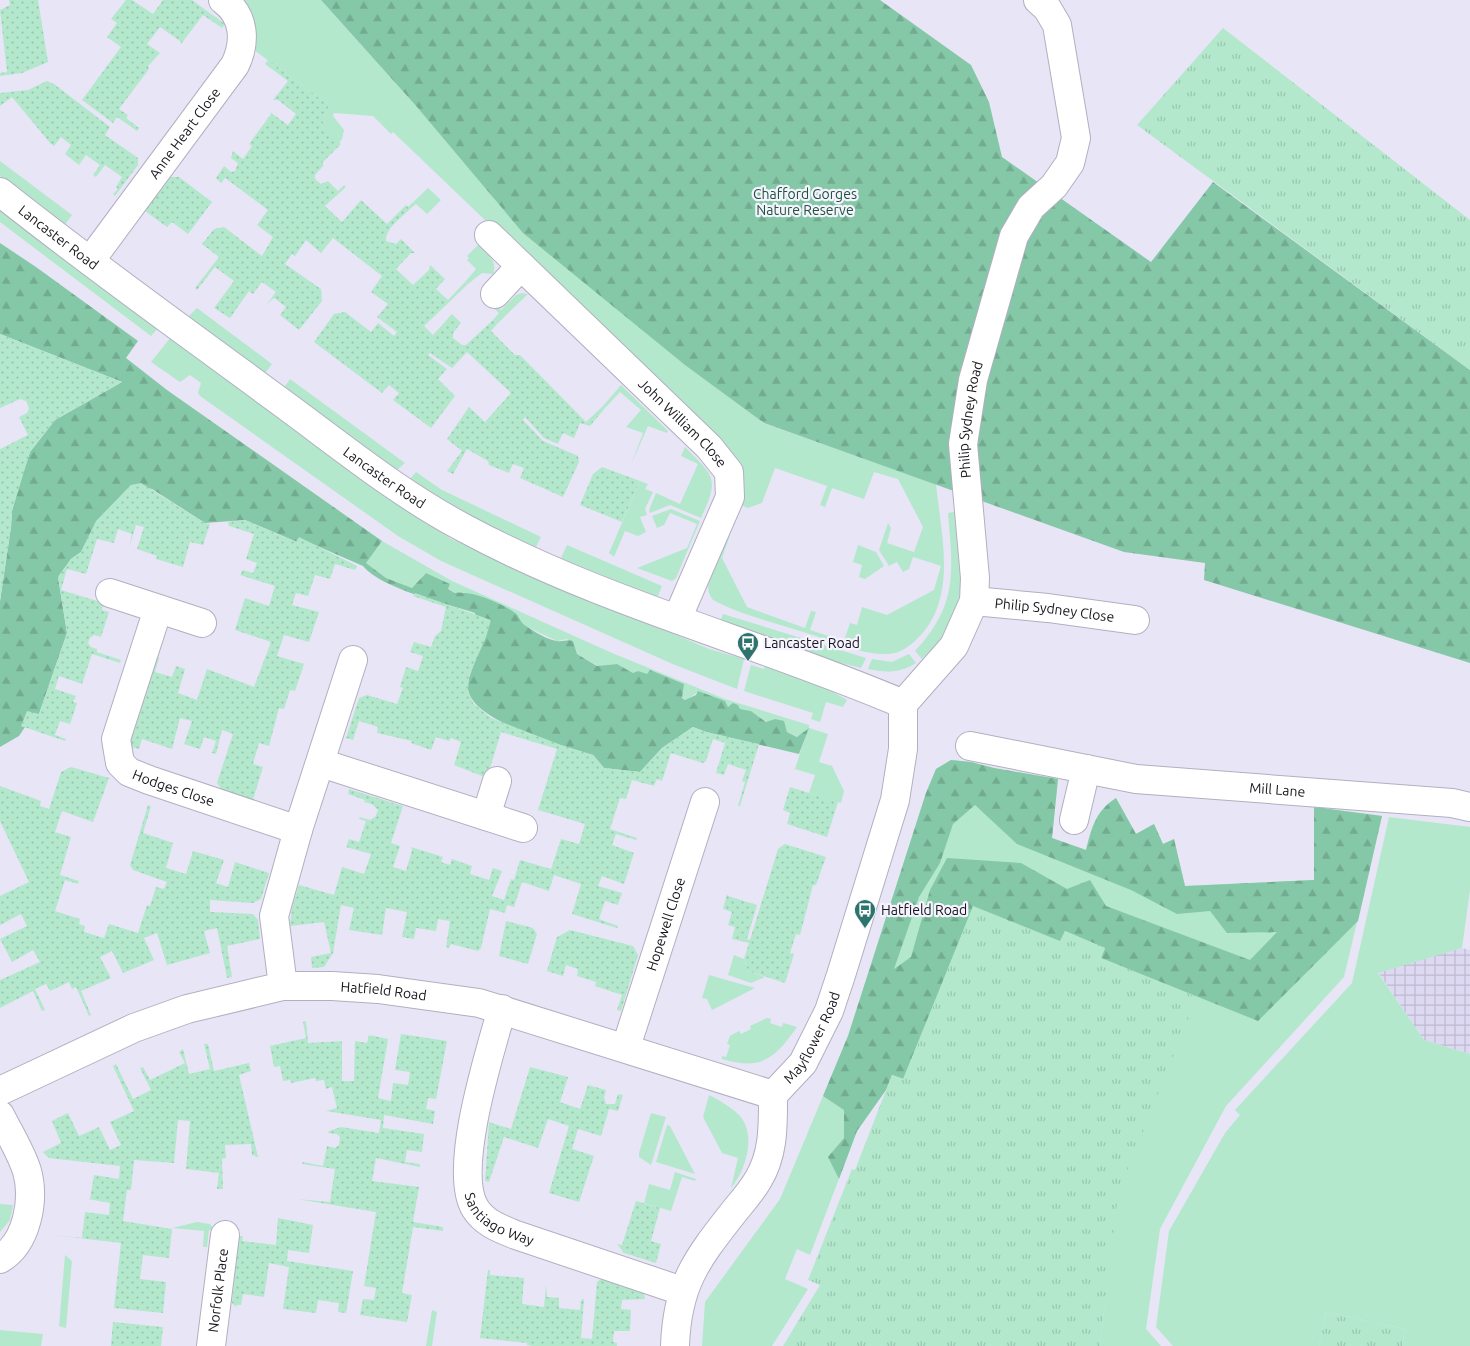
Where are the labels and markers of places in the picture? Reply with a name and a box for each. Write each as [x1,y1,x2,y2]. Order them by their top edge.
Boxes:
bus stop icon: Lancaster Road [736,631,760,662]
place label: Lancaster Road [764,635,860,651]
bus stop icon: Hatfield Road [853,898,877,929]
place label: Hatfield Road [881,902,967,918]

